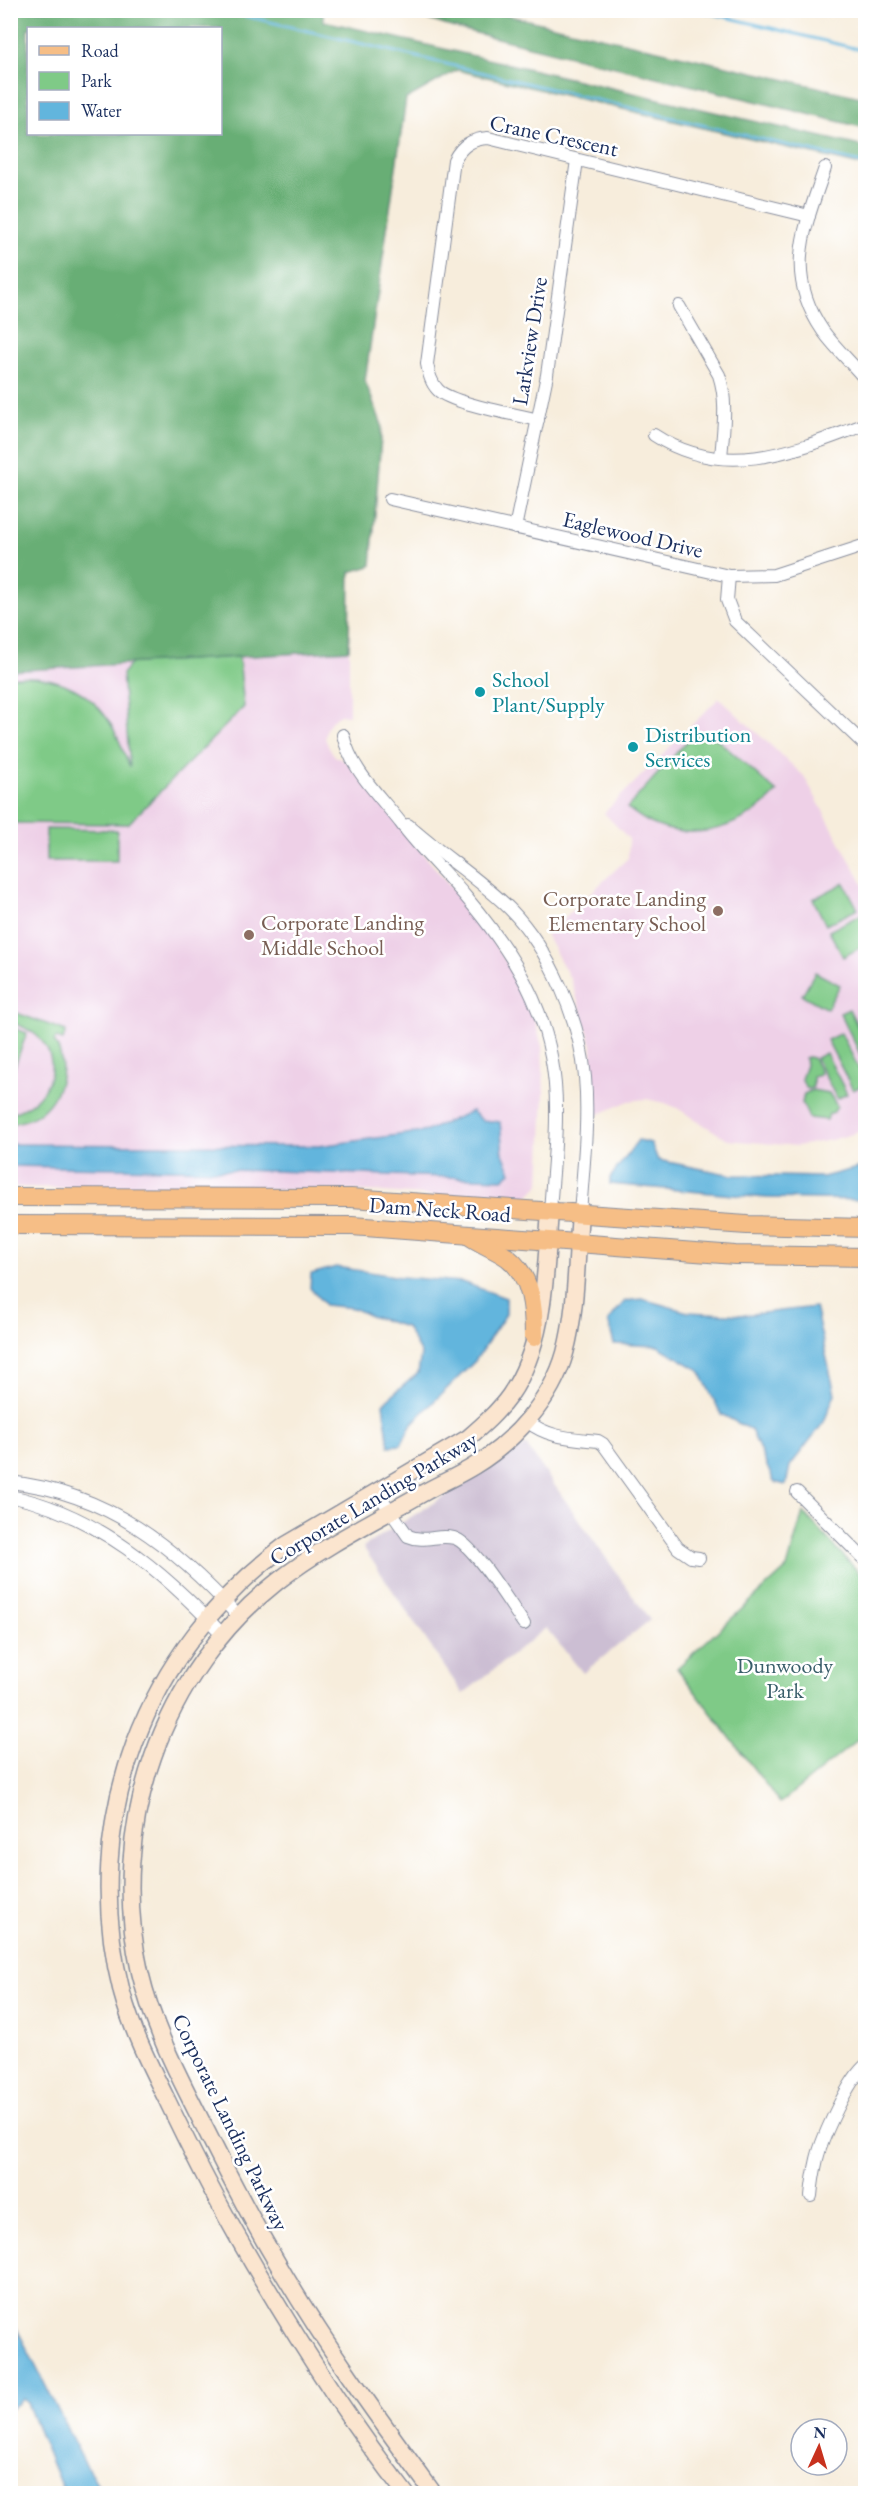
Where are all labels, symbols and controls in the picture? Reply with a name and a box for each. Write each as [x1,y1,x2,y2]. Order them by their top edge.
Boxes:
legend [27,27,222,135]
text: Road [81,39,120,62]
text: Park [81,69,112,92]
text: Water [81,99,122,122]
street label: Crane Crescent [487,108,621,163]
street label: Larkview Drive [505,275,554,407]
street label: Eaglewood Drive [560,504,706,565]
place label: School Plant/Supply [492,665,605,719]
marker: School Plant/Supply [473,685,487,699]
place label: Distribution Services [645,720,752,774]
marker: Distribution Services [626,740,640,754]
place label: Corporate Landing Elementary School [543,884,706,938]
marker: Corporate Landing Elementary School [711,904,725,918]
place label: Corporate Landing Middle School [261,908,425,962]
marker: Corporate Landing Middle School [242,928,256,942]
street label: Dam Neck Road [368,1190,513,1229]
street label: Corporate Landing Parkway [264,1425,483,1572]
park label: Dunwoody Park [737,1651,834,1705]
street label: Corporate Landing Parkway [165,2009,296,2236]
north arrow [789,2417,849,2477]
text: N [813,2422,827,2443]

